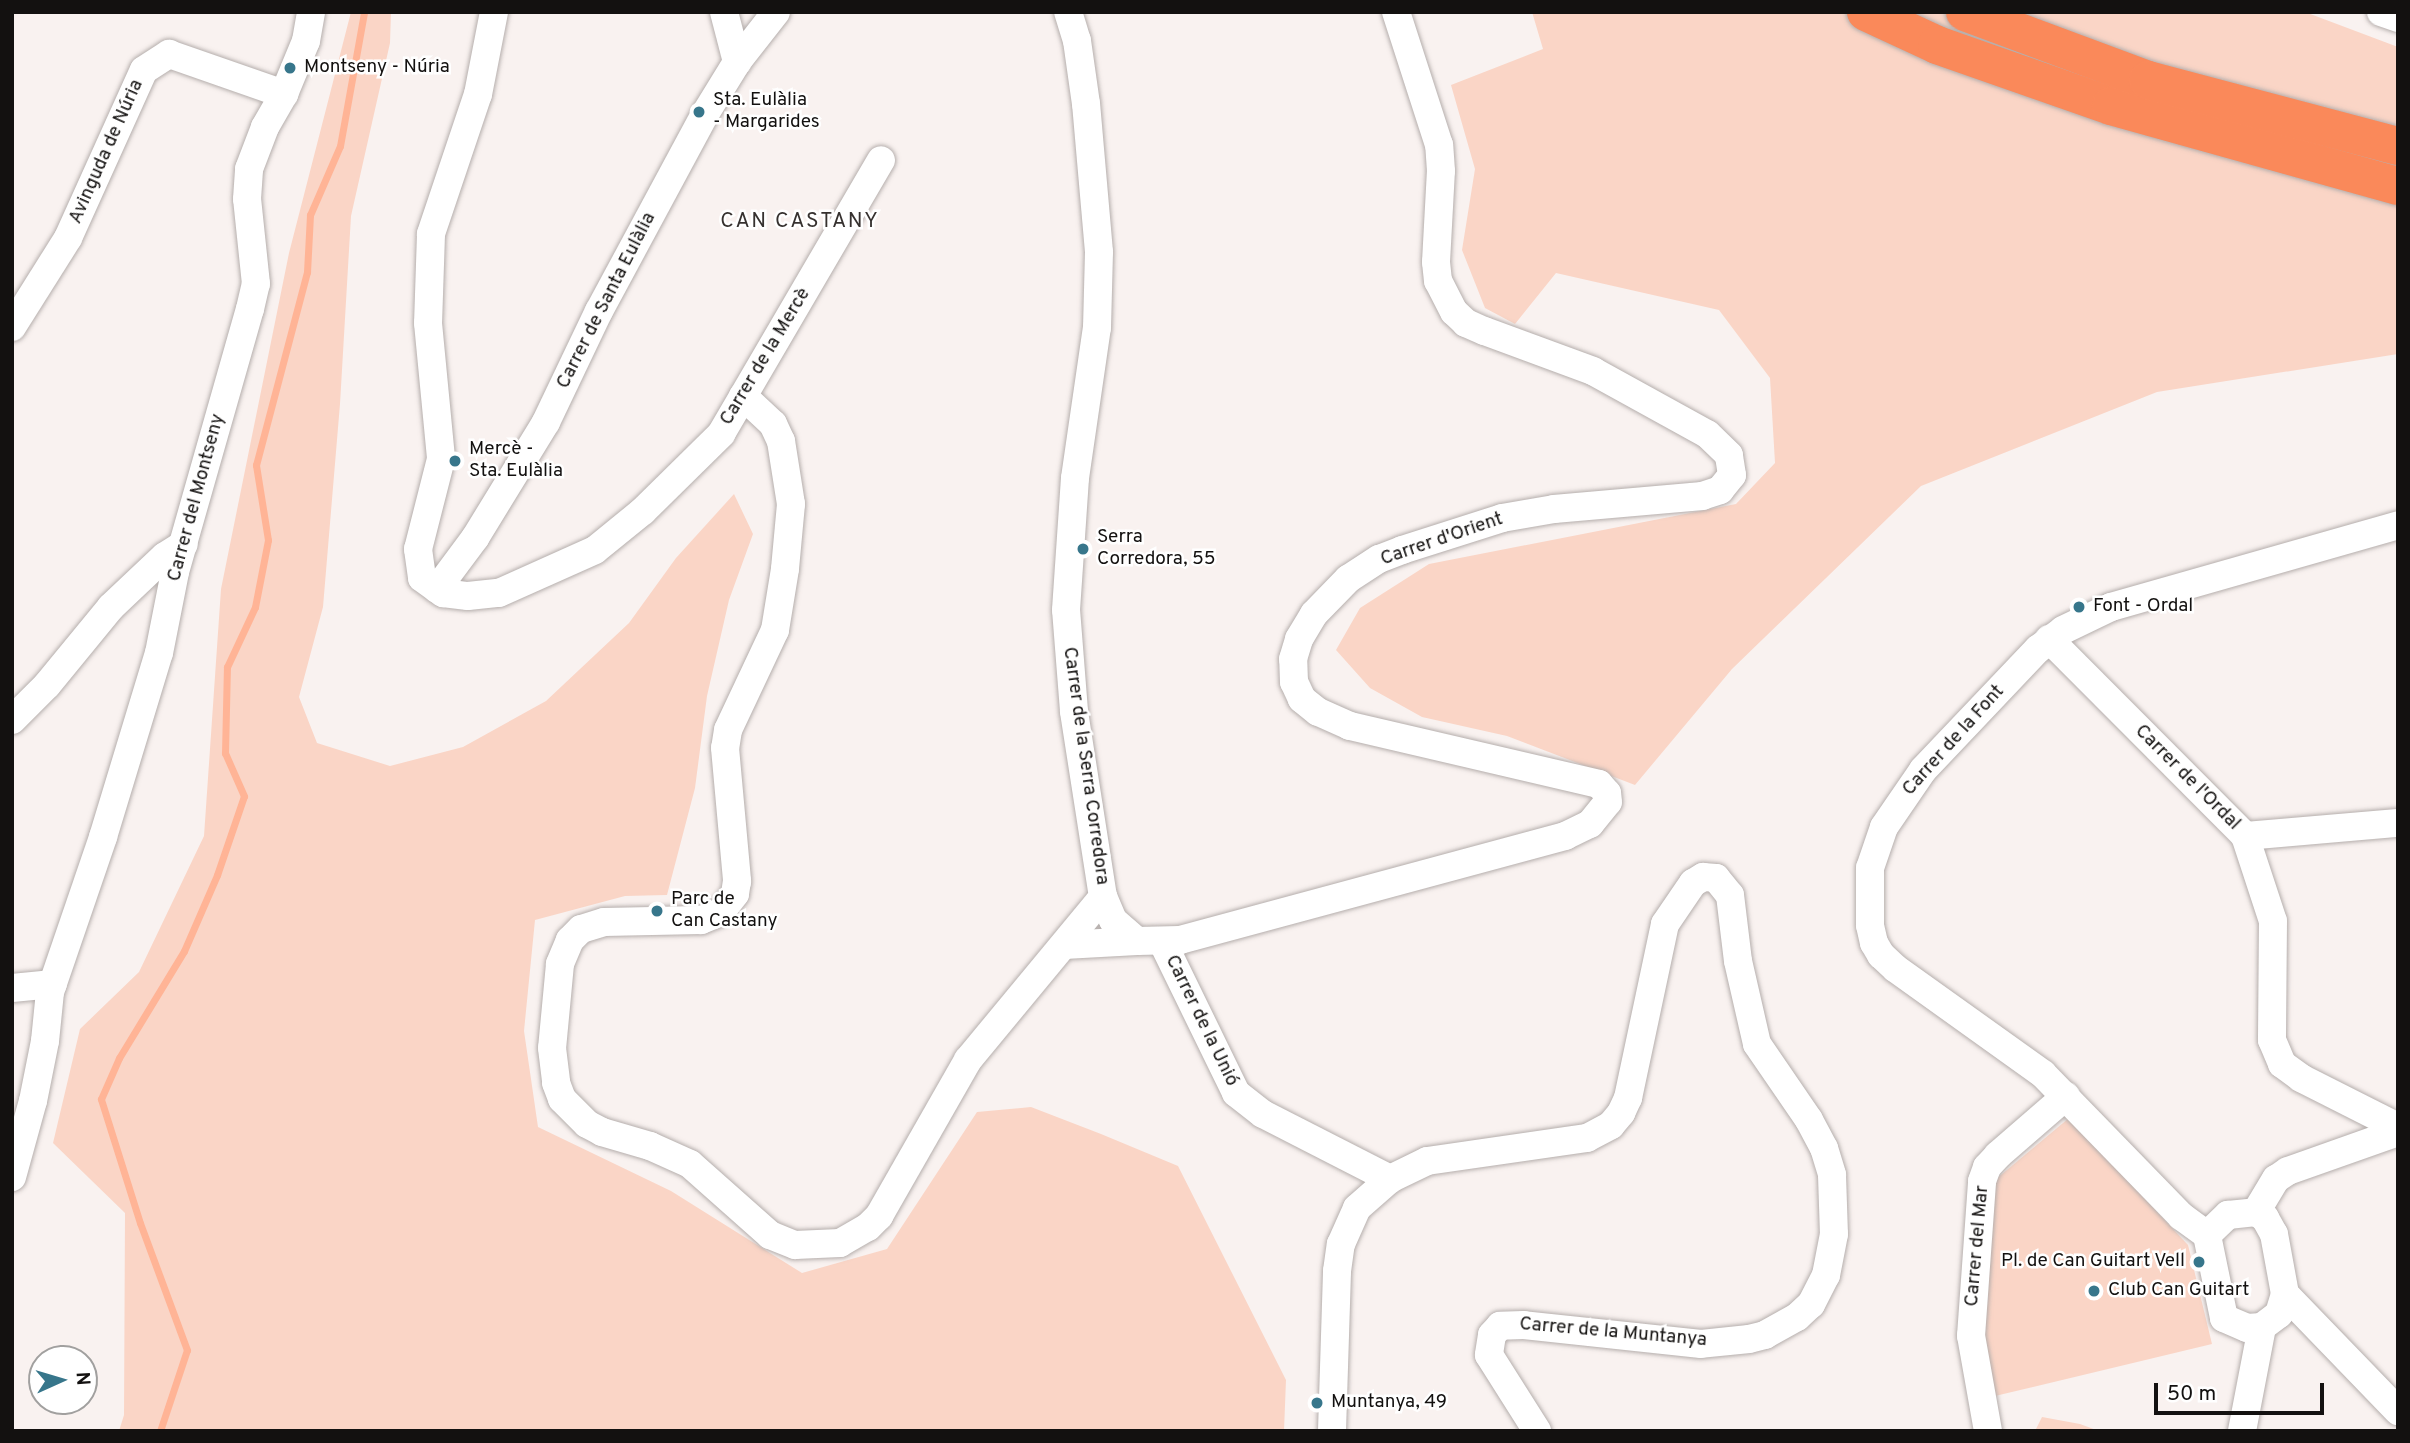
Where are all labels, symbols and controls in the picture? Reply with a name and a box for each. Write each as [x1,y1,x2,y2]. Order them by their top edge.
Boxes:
place label: Montseny - Núria [304,57,450,79]
marker: Montseny - Núria [282,60,298,76]
street label: Avinguda de Núria [65,76,149,228]
place label: Sta. Eulàlia - Margarides [713,90,820,134]
marker: Sta. Eulàlia - Margarides [691,104,707,120]
street label: Carrer de Santa Eulàlia [553,209,661,393]
district label: CAN CASTANY [722,209,878,235]
street label: Carrer de la Mercè [716,284,816,430]
street label: Carrer del Montseny [164,412,230,584]
place label: Mercè - Sta. Eulàlia [469,439,563,483]
marker: Mercè - Sta. Eulàlia [447,453,463,469]
street label: Carrer d'Orient [1378,508,1506,572]
place label: Serra Corredora, 55 [1097,527,1216,571]
marker: Serra Corredora, 55 [1075,541,1091,557]
place label: Font - Ordal [2093,596,2193,618]
marker: Font - Ordal [2071,599,2087,615]
street label: Carrer de la Serra Corredora [1057,646,1113,886]
street label: Carrer de la Font [1898,681,2010,801]
street label: Carrer de l'Ordal [2129,720,2245,836]
place label: Parc de Can Castany [671,889,778,933]
marker: Parc de Can Castany [649,903,665,919]
street label: Carrer de la Unió [1159,952,1243,1090]
street label: Carrer del Mar [1961,1184,1995,1308]
place label: Pl. de Can Guitart Vell [2000,1251,2185,1273]
marker: Pl. de Can Guitart Vell [2191,1254,2207,1270]
place label: Club Can Guitart [2108,1280,2249,1302]
marker: Club Can Guitart [2086,1283,2102,1299]
street label: Carrer de la Muntanya [1518,1313,1708,1353]
north arrow [28,1345,98,1415]
scale bar [2158,1370,2328,1414]
text: N [70,1371,94,1386]
text: 50 m [2167,1381,2216,1408]
place label: Muntanya, 49 [1331,1392,1447,1414]
marker: Muntanya, 49 [1309,1395,1325,1411]

